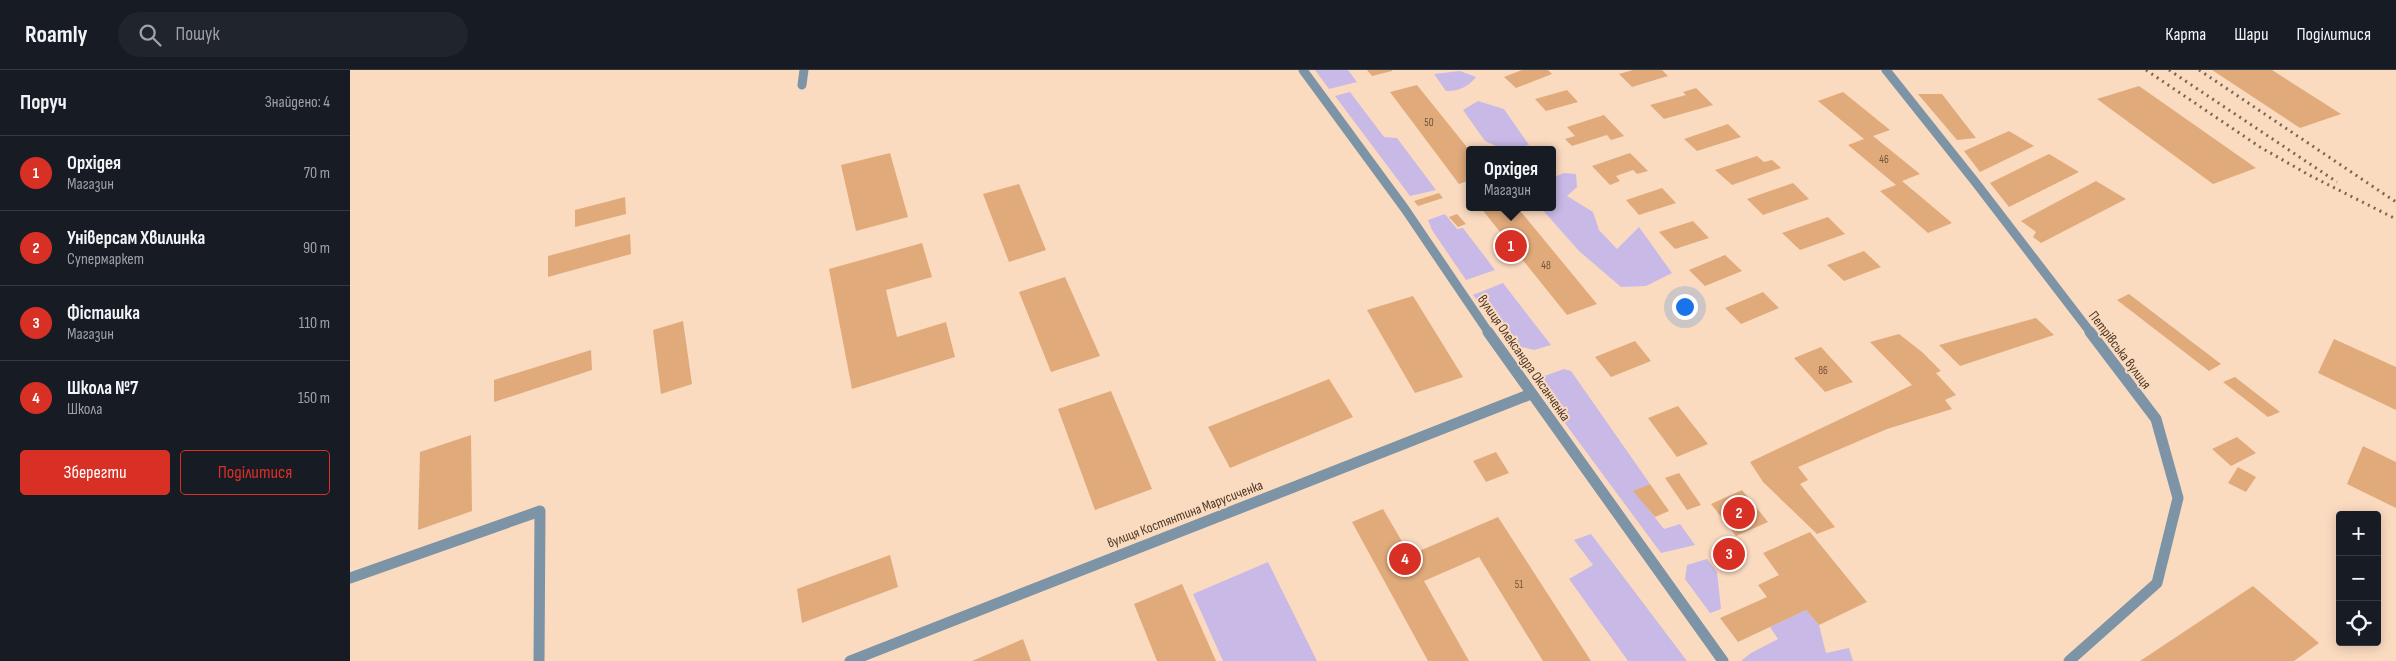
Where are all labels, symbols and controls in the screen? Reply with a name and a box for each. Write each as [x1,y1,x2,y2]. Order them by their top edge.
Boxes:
search box [118,12,468,57]
text: Roamly [25,20,88,49]
icon: search [136,21,164,49]
text: Пошук [176,23,220,46]
text: Карта [2165,24,2206,45]
text: Шари [2234,24,2268,45]
text: Поділитися [2296,24,2371,45]
text: Поруч [20,90,67,115]
text: Знайдено: 4 [265,93,330,112]
house number: 50 [1424,116,1434,129]
popup [1466,146,1556,211]
text: Орхідея [67,152,121,175]
house number: 46 [1879,153,1889,166]
text: Орхідея [1484,158,1538,181]
text: 1 [33,164,39,183]
text: 70 m [304,164,330,183]
text: Магазин [67,175,114,194]
text: Магазин [1484,181,1531,200]
text: Універсам Хвилинка [67,227,205,250]
pin: 1 [1495,227,1527,265]
text: 2 [32,239,40,258]
text: 90 m [303,239,330,258]
text: Супермаркет [67,250,144,269]
house number: 48 [1541,259,1551,272]
street label: вулиця Олександра Оксанченка [1474,292,1574,424]
your location [1672,294,1698,320]
text: Фісташка [67,302,140,325]
street label: Петрівська вулиця [2085,308,2155,392]
text: 3 [32,314,40,333]
text: 110 m [299,314,330,333]
text: Магазин [67,325,114,344]
house number: 86 [1818,364,1828,377]
text: Школа №7 [67,377,138,400]
text: 4 [32,389,40,408]
text: 150 m [298,389,330,408]
text: Школа [67,400,103,419]
button: Зберегти [20,450,170,495]
button: Поділитися [180,450,330,495]
street label: вулиця Костянтина Марусиченка [1105,476,1265,552]
pin: 2 [1723,494,1755,532]
map controls [2336,511,2381,646]
button: + [2336,511,2381,556]
pin: 3 [1713,535,1745,573]
pin: 4 [1389,540,1421,578]
button: − [2336,556,2381,601]
house number: 51 [1515,578,1523,591]
button: locate [2336,601,2381,646]

